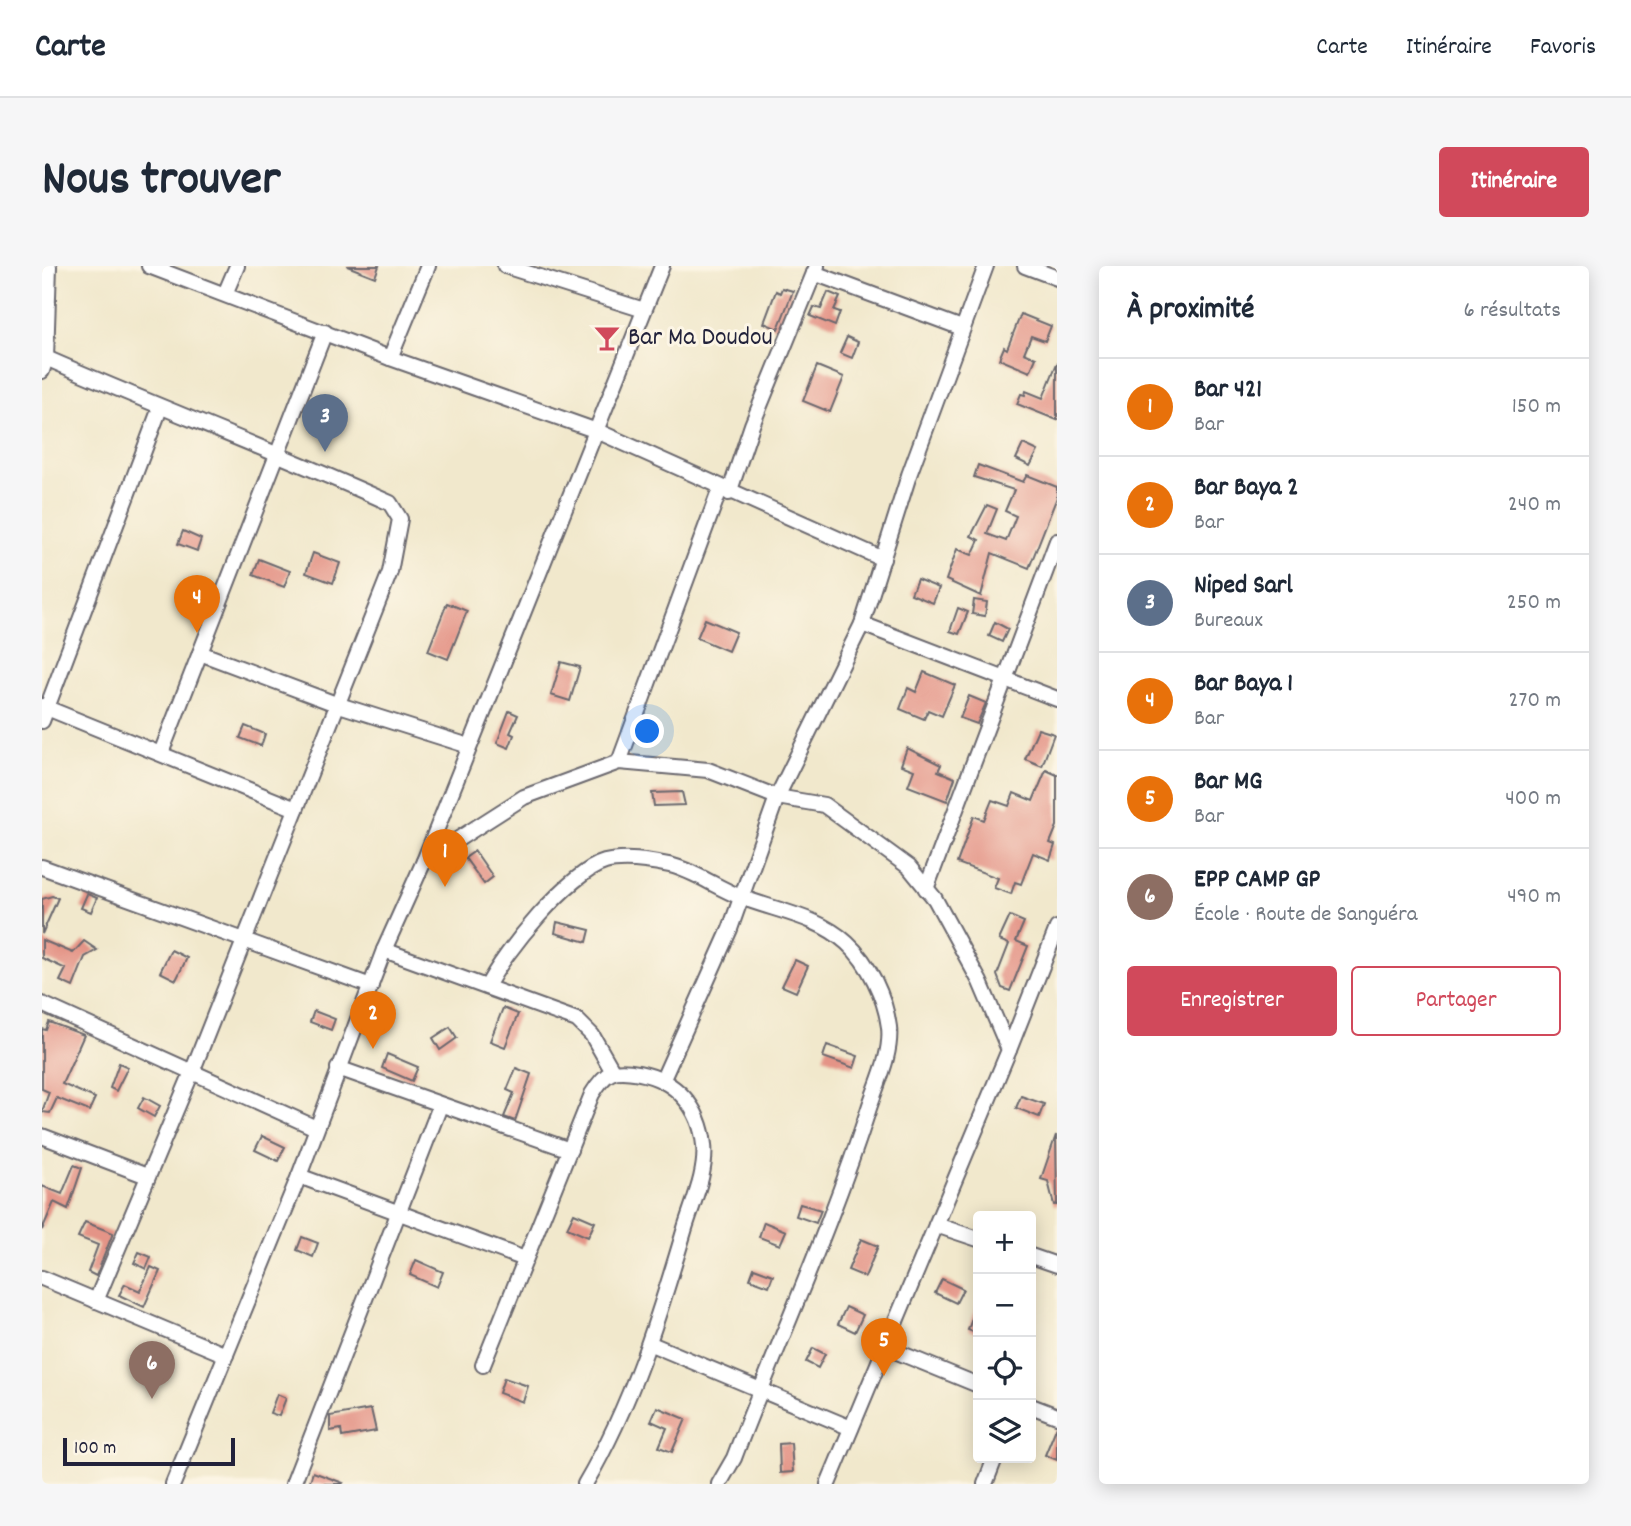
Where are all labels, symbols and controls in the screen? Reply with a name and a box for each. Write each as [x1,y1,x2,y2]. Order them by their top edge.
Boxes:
text: Carte [35,25,106,72]
text: Carte [1316,31,1368,65]
text: Itinéraire [1406,31,1492,65]
text: Favoris [1530,31,1596,65]
text: Nous trouver [42,147,280,217]
button: Itinéraire [1439,147,1589,217]
text: À proximité [1127,290,1254,333]
text: 6 résultats [1464,295,1561,328]
place label: Bar Ma Doudou [628,320,773,357]
bar icon: Bar Ma Doudou [592,323,622,353]
text: Bar 421 [1194,372,1262,409]
text: 1 [1147,391,1153,424]
text: 150 m [1512,391,1561,424]
pin: 3 [302,394,348,452]
text: Bar [1194,409,1224,442]
text: Bar Baya 2 [1194,470,1299,507]
text: 2 [1145,489,1155,522]
text: 240 m [1508,489,1561,522]
text: Bar [1194,507,1224,540]
text: Niped Sarl [1194,568,1293,605]
pin: 4 [174,575,220,633]
text: 3 [1145,587,1155,620]
text: 250 m [1507,587,1561,620]
text: Bureaux [1194,605,1263,638]
text: Bar Baya 1 [1194,666,1293,703]
text: 4 [1145,685,1155,718]
text: 270 m [1509,685,1561,718]
text: Bar [1194,703,1224,736]
your location [630,714,664,748]
text: Bar MG [1194,764,1262,801]
text: 5 [1145,783,1155,816]
text: 400 m [1505,783,1561,816]
text: Bar [1194,801,1224,834]
pin: 1 [422,829,468,887]
text: EPP CAMP GP [1194,862,1320,899]
text: 6 [1144,881,1156,914]
text: 490 m [1507,881,1561,914]
text: École · Route de Sanguéra [1194,899,1418,932]
button: Enregistrer [1127,966,1337,1036]
button: Partager [1351,966,1561,1036]
pin: 2 [350,991,396,1049]
map controls [973,1211,1036,1463]
button: + [973,1211,1036,1274]
button: − [973,1274,1036,1337]
pin: 5 [861,1318,907,1376]
button: locate [973,1337,1036,1400]
pin: 6 [129,1341,175,1399]
button: layers [973,1400,1036,1463]
scale bar [63,1435,234,1467]
text: 100 m [74,1436,116,1463]

